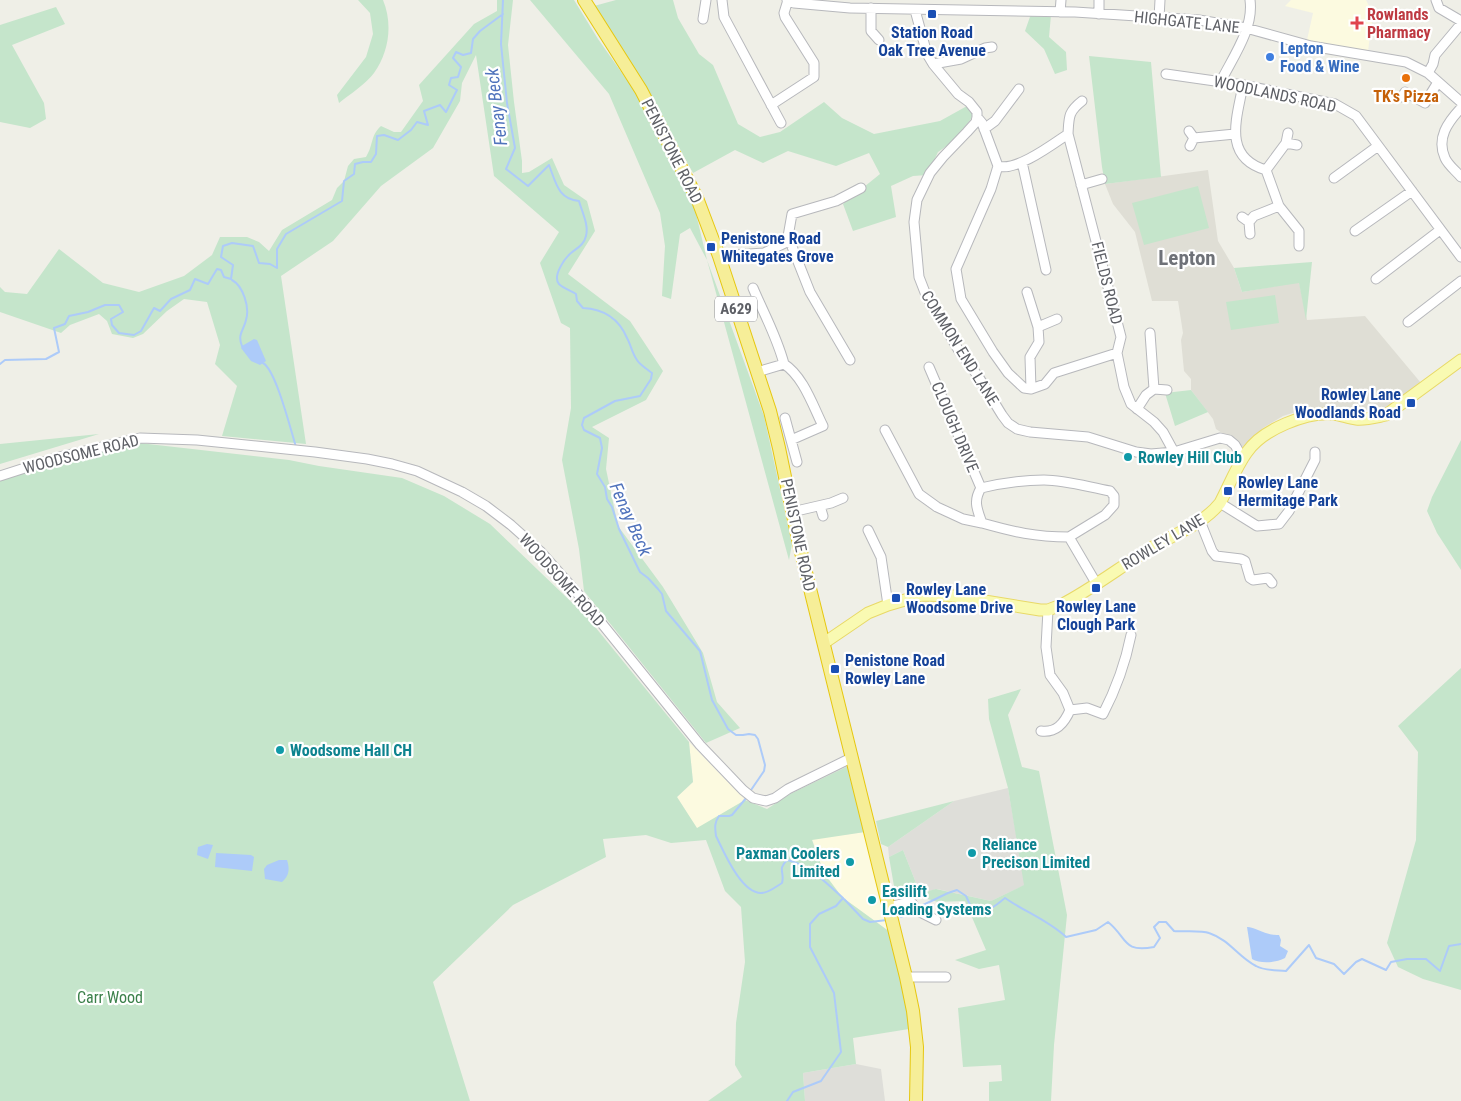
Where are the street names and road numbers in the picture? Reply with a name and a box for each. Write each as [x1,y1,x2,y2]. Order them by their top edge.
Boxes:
street label: HIGHGATE LANE [1133,7,1241,37]
street label: WOODLANDS ROAD [1212,72,1338,116]
street label: PENISTONE ROAD [638,96,706,206]
street label: FIELDS ROAD [1088,240,1126,326]
street label: COMMON END LANE [917,287,1003,409]
road number: A629 [715,296,757,322]
street label: CLOUGH DRIVE [927,379,983,475]
street label: WOODSOME ROAD [21,430,141,478]
street label: PENISTONE ROAD [777,477,819,593]
street label: ROWLEY LANE [1118,510,1208,574]
street label: WOODSOME ROAD [515,530,609,630]

